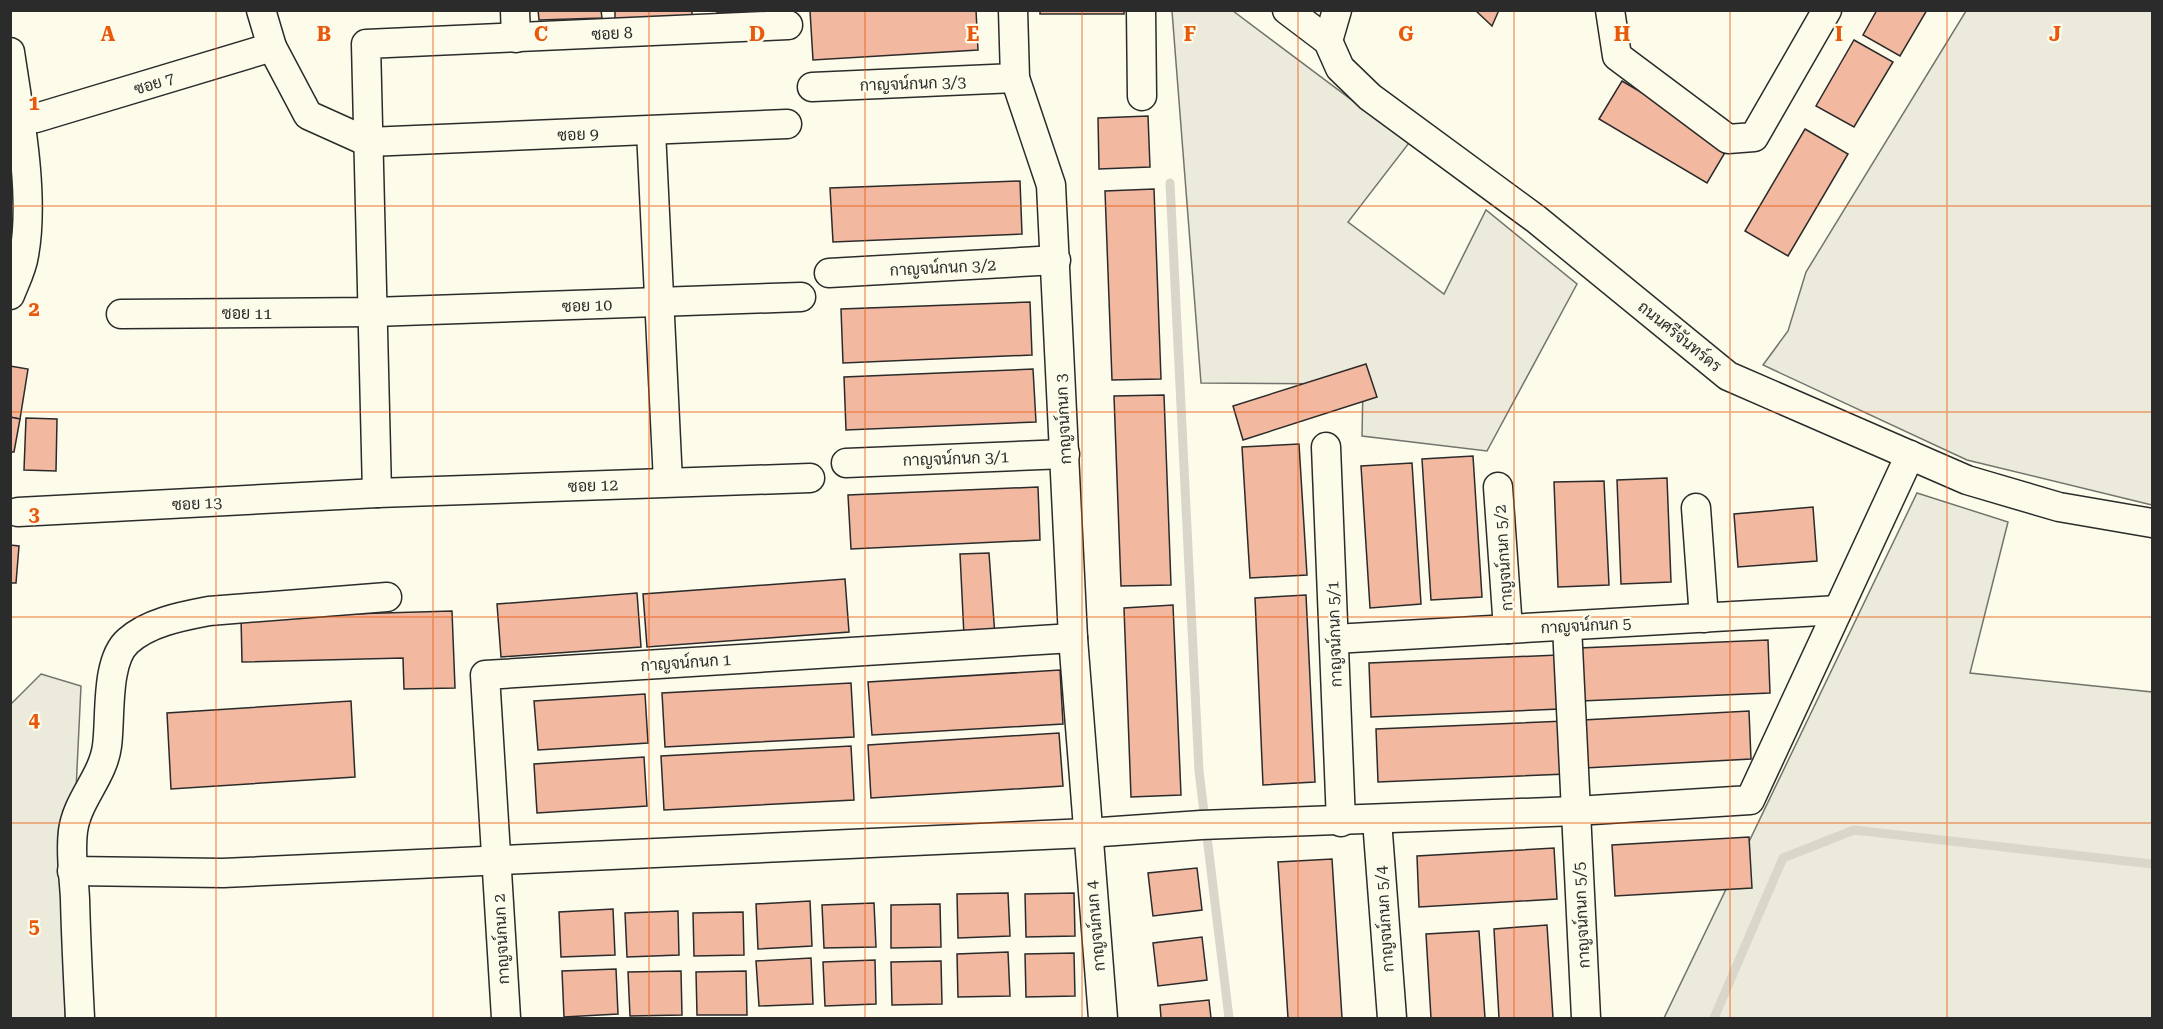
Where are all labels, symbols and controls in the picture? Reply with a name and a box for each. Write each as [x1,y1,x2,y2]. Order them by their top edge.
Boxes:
text: A [101,22,116,46]
text: B [317,22,331,46]
text: C [534,22,548,46]
text: D [749,22,765,46]
text: E [967,22,980,46]
text: F [1184,22,1196,46]
text: G [1398,22,1414,46]
text: H [1614,22,1630,46]
text: I [1835,22,1843,46]
text: J [2049,22,2061,46]
street label: ซอย 8 [591,23,633,44]
street label: ซอย 7 [132,68,177,99]
street label: กาญจน์กนก 3/3 [859,69,967,95]
text: 1 [28,91,40,115]
street label: ซอย 9 [557,124,599,145]
street label: กาญจน์กนก 3/2 [889,252,997,280]
street label: ซอย 10 [562,295,613,316]
street label: ถนนศรีจันทร์ดร [1634,295,1727,376]
text: 2 [28,297,40,321]
street label: ซอย 11 [222,304,272,323]
street label: กาญจน์กนก 3 [1049,373,1075,465]
street label: กาญจน์กนก 3/1 [902,444,1010,470]
street label: ซอย 12 [568,475,619,496]
street label: ซอย 13 [171,493,223,514]
text: 3 [28,502,40,526]
street label: กาญจน์กนก 5/2 [1487,504,1517,612]
street label: กาญจน์กนก 5/1 [1320,580,1346,688]
street label: กาญจน์กนก 5 [1540,611,1632,637]
street label: กาญจน์กนก 1 [640,647,732,675]
text: 4 [28,708,40,732]
street label: กาญจน์กนก 5/5 [1566,861,1594,969]
street label: กาญจน์กนก 5/4 [1368,865,1398,973]
street label: กาญจน์กนก 4 [1079,880,1109,972]
street label: กาญจน์กนก 2 [487,893,513,985]
text: 5 [28,914,40,938]

